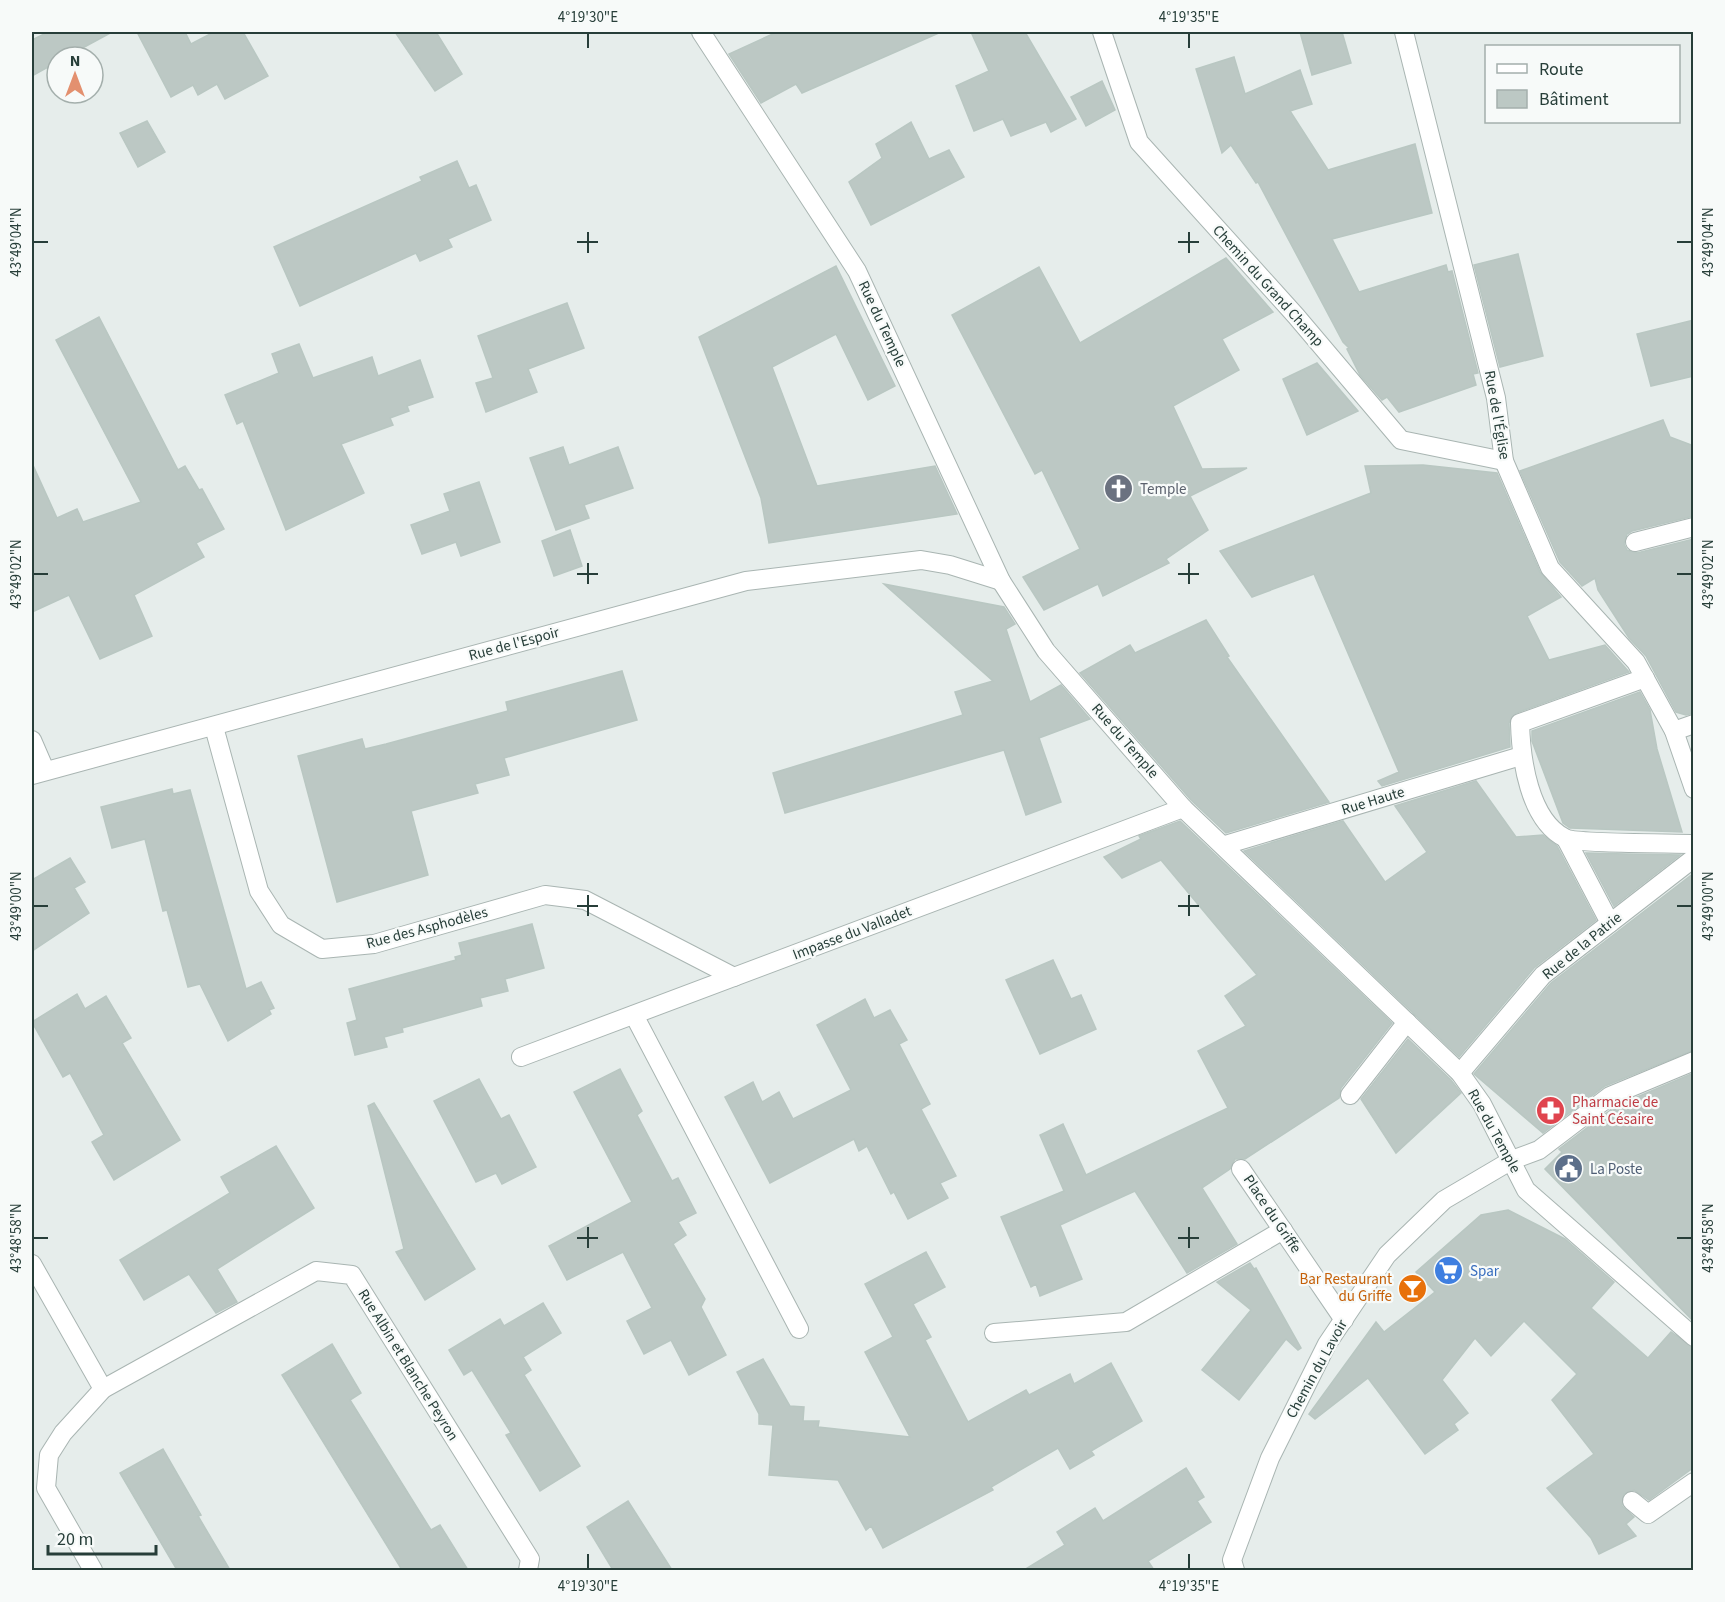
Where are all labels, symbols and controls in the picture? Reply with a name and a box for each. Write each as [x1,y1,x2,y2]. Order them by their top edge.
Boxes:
text: 4°19'30"E [558,7,618,28]
text: 4°19'35"E [1159,7,1219,28]
north arrow [45,45,105,105]
legend [1485,45,1680,123]
text: N [70,50,80,72]
text: Route [1539,57,1583,82]
text: Bâtiment [1539,87,1609,112]
text: 43°49'04"N [6,207,27,277]
text: 43°49'04"N [1698,207,1719,277]
street label: Chemin du Grand Champ [1208,221,1328,351]
street label: Rue du Temple [853,277,911,371]
street label: Rue de l'Église [1479,369,1515,461]
church icon: Temple [1103,473,1135,505]
place label: Temple [1140,479,1187,500]
text: 43°49'02"N [6,539,27,609]
text: 43°49'02"N [1698,539,1719,609]
street label: Rue de l'Espoir [466,622,562,666]
street label: Rue du Temple [1087,699,1163,783]
street label: Rue Haute [1339,781,1407,821]
text: 43°49'00"N [6,871,27,941]
text: 43°49'00"N [1698,871,1719,941]
street label: Impasse du Valladet [790,901,914,965]
street label: Rue des Asphodèles [364,902,490,954]
street label: Rue de la Patrie [1538,907,1626,985]
street label: Rue du Temple [1462,1085,1526,1177]
place label: Pharmacie de Saint Césaire [1572,1092,1658,1130]
pharmacy icon: Pharmacie de Saint Césaire [1535,1095,1567,1127]
public building icon: La Poste [1553,1153,1585,1185]
place label: La Poste [1590,1159,1642,1180]
street label: Place du Griffe [1238,1171,1306,1257]
text: 43°48'58"N [6,1203,27,1273]
text: 43°48'58"N [1698,1203,1719,1273]
supermarket icon: Spar [1433,1255,1465,1287]
place label: Spar [1470,1261,1500,1282]
place label: Bar Restaurant du Griffe [1299,1269,1392,1307]
bar icon: Bar Restaurant du Griffe [1397,1272,1429,1304]
street label: Rue Albin et Blanche Peyron [353,1285,463,1445]
street label: Chemin du Lavoir [1281,1315,1353,1422]
scale bar [48,1518,156,1556]
text: 20 m [57,1527,93,1552]
text: 4°19'30"E [558,1576,618,1597]
text: 4°19'35"E [1159,1576,1219,1597]

